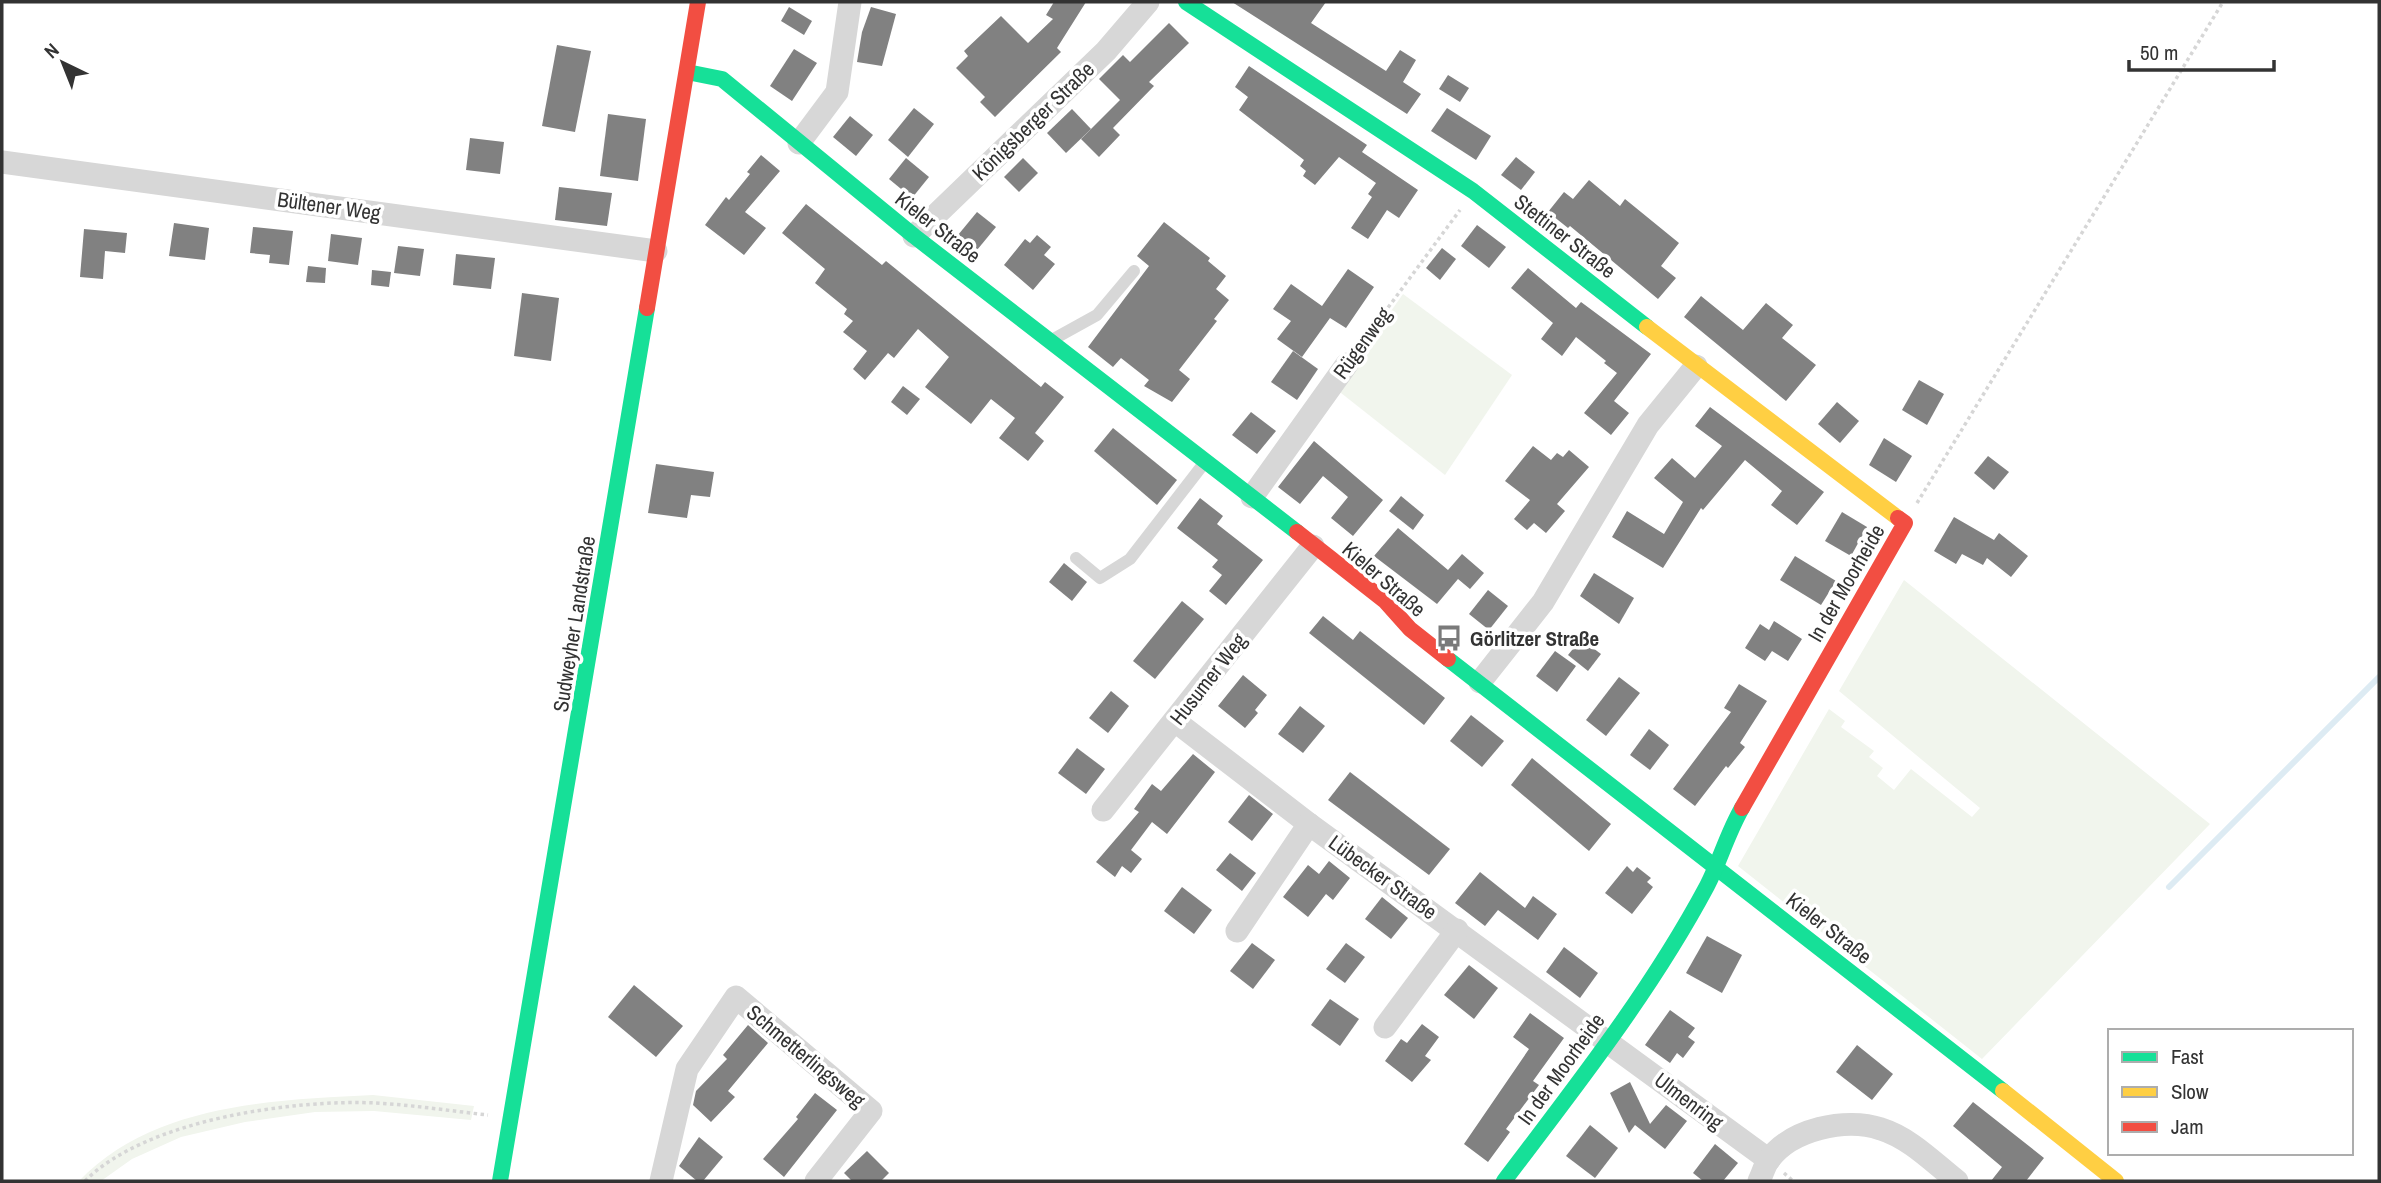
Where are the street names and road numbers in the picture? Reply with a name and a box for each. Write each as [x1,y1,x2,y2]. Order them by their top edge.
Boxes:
street label: Königsberger Straße [965,55,1101,187]
street label: Bültener Weg [275,184,383,228]
street label: Kieler Straße [889,184,987,270]
street label: Stettiner Straße [1508,187,1622,285]
street label: Rügenweg [1326,301,1398,385]
street label: In der Moorheide [1801,519,1891,647]
street label: Sudweyher Landstraße [546,534,602,714]
street label: Kieler Straße [1336,535,1432,623]
street label: Husumer Weg [1163,627,1253,731]
street label: Lübecker Straße [1323,828,1443,926]
street label: Kieler Straße [1780,885,1878,971]
street label: Schmetterlingsweg [741,998,872,1114]
street label: In der Moorheide [1511,1007,1611,1131]
street label: Ulmenring [1649,1066,1730,1137]

